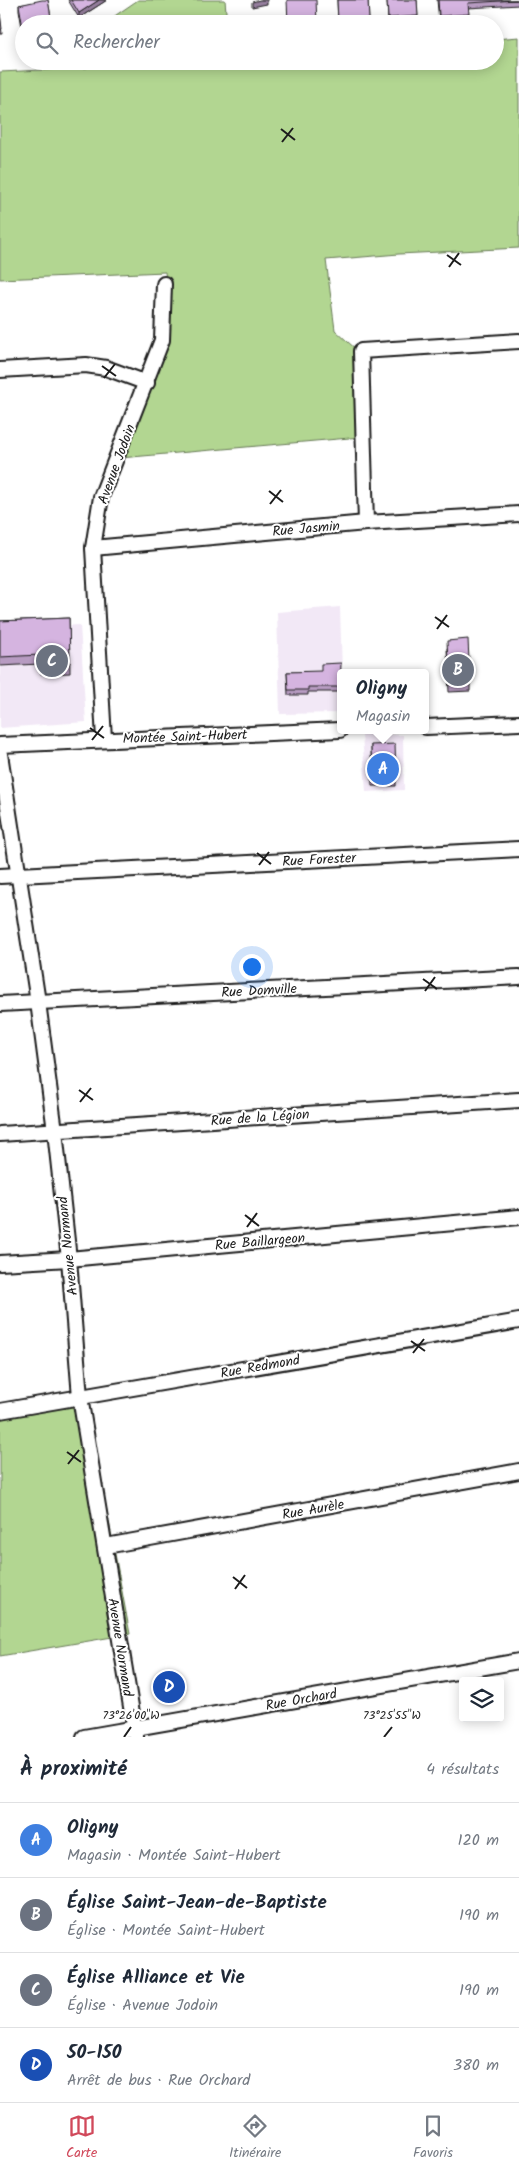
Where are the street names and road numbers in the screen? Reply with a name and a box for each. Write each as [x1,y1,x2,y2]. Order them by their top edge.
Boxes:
street label: Avenue Jodoin [92,421,142,508]
street label: Rue Jasmin [271,515,341,543]
street label: Montée Saint-Hubert [122,724,248,750]
street label: Rue Forester [282,847,358,873]
street label: Rue Domville [221,978,298,1004]
street label: Rue de la Légion [210,1104,310,1132]
street label: Avenue Normand [52,1194,84,1296]
street label: Rue Baillargeon [214,1227,306,1257]
street label: Rue Redmond [219,1349,303,1385]
street label: Rue Aurèle [280,1494,347,1526]
street label: Avenue Normand [101,1596,139,1699]
street label: Rue Orchard [264,1683,340,1717]

